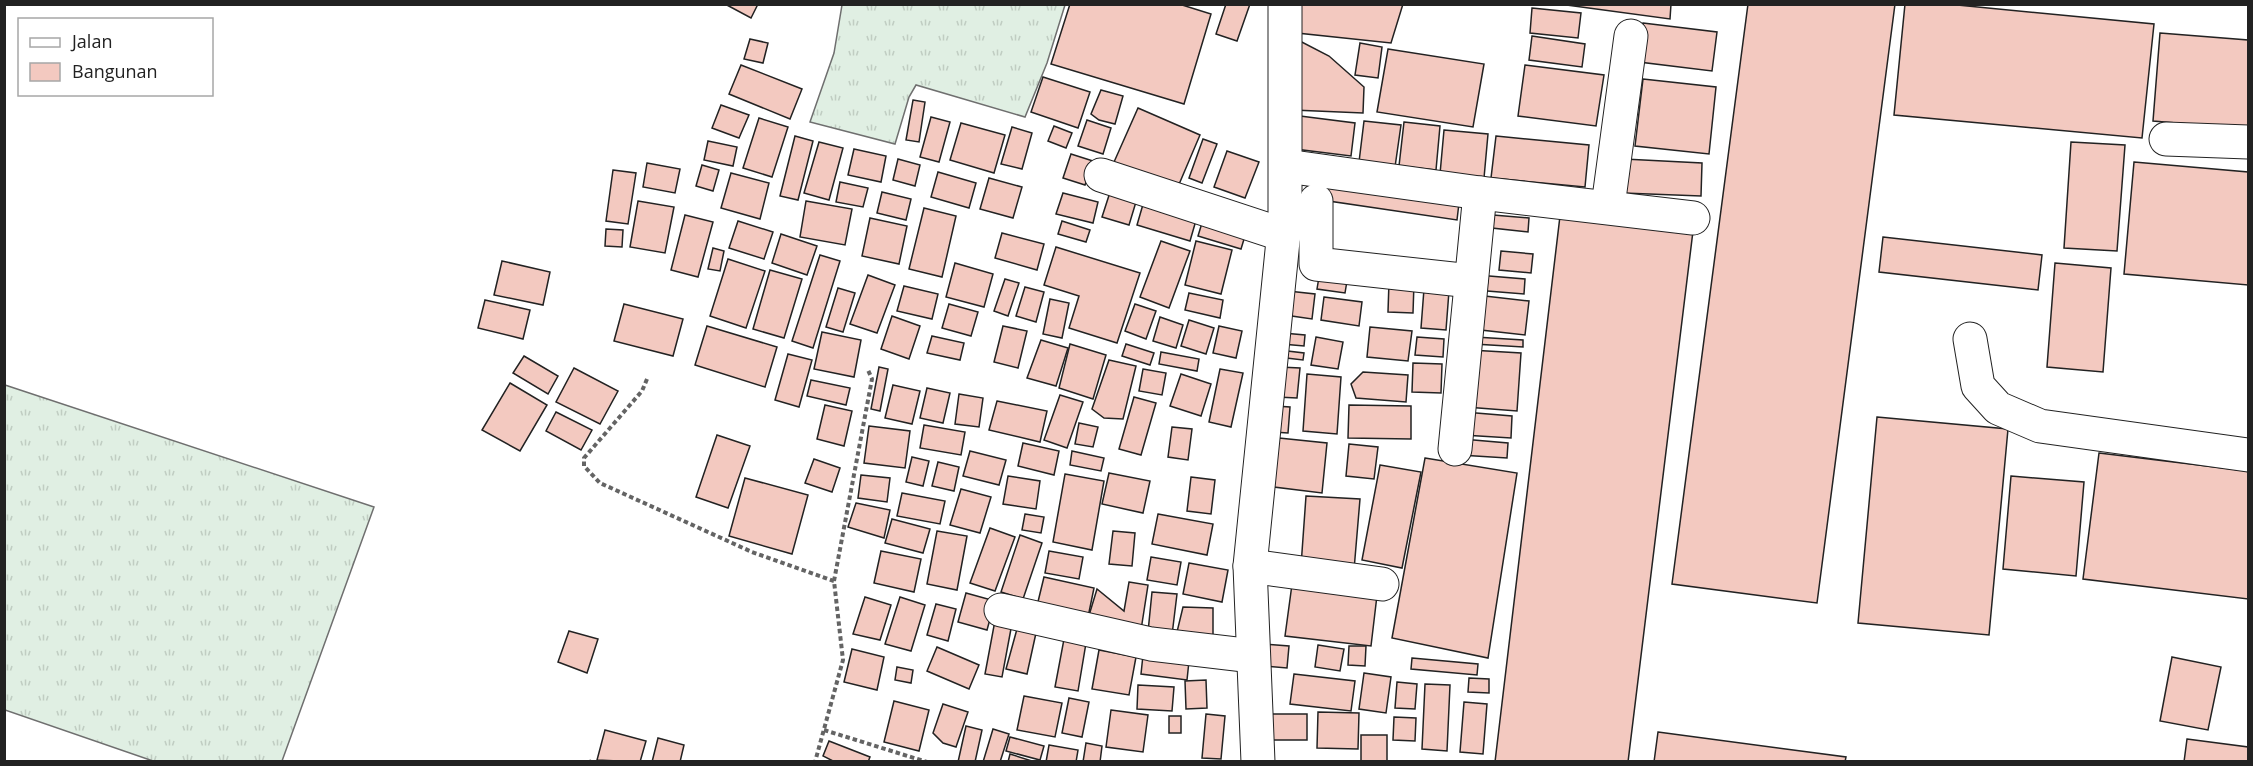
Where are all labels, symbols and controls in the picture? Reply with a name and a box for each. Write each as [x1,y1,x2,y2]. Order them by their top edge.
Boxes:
legend [18,18,213,96]
text: Jalan [70,29,112,53]
text: Bangunan [72,59,158,83]

